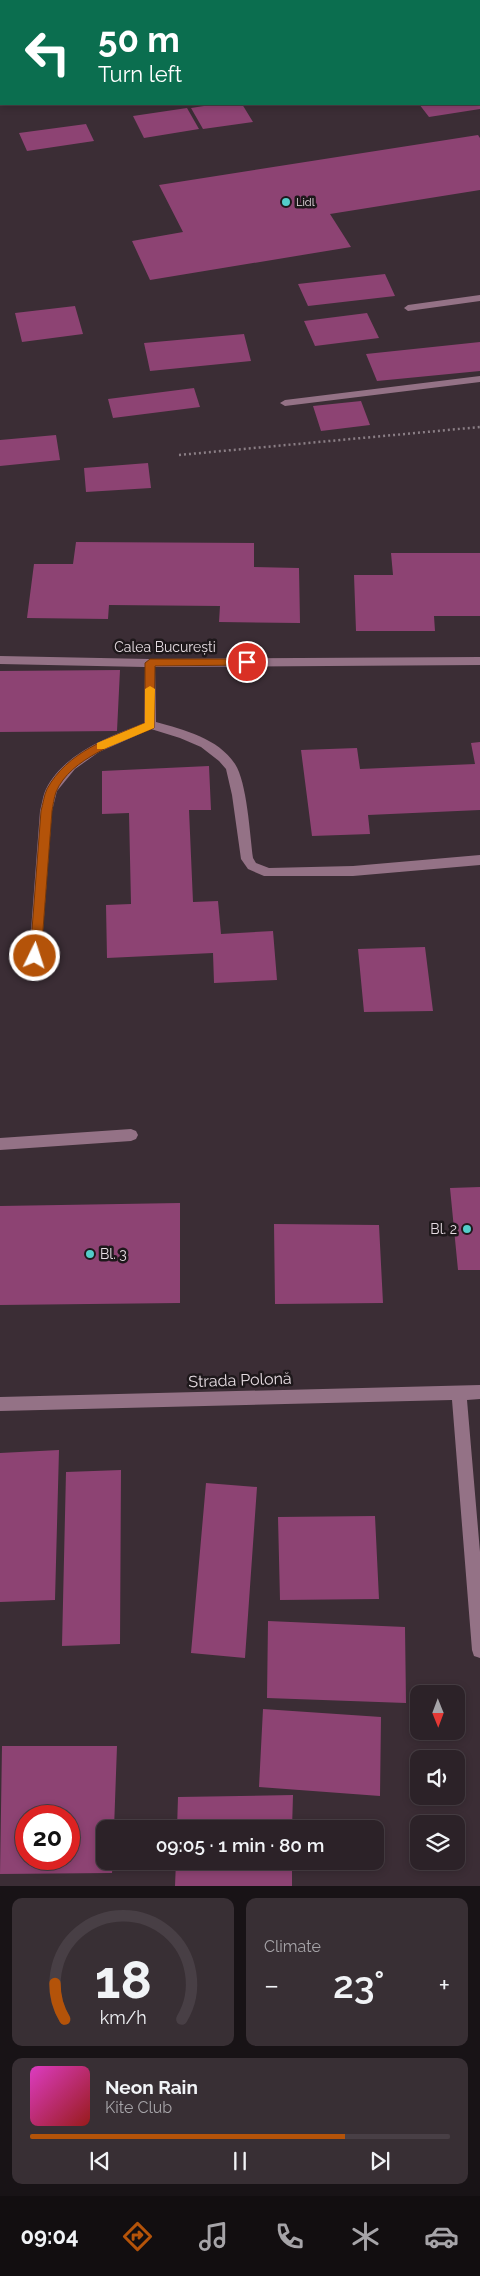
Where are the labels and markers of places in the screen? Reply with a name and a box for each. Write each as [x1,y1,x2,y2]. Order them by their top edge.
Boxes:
marker: Lidl [280,196,292,208]
place label: Lidl [296,196,315,209]
pin [226,641,268,683]
place label: Bl. 2 [430,1221,457,1237]
marker: Bl. 2 [461,1223,473,1235]
place label: Bl. 3 [100,1246,127,1262]
marker: Bl. 3 [84,1248,96,1260]

